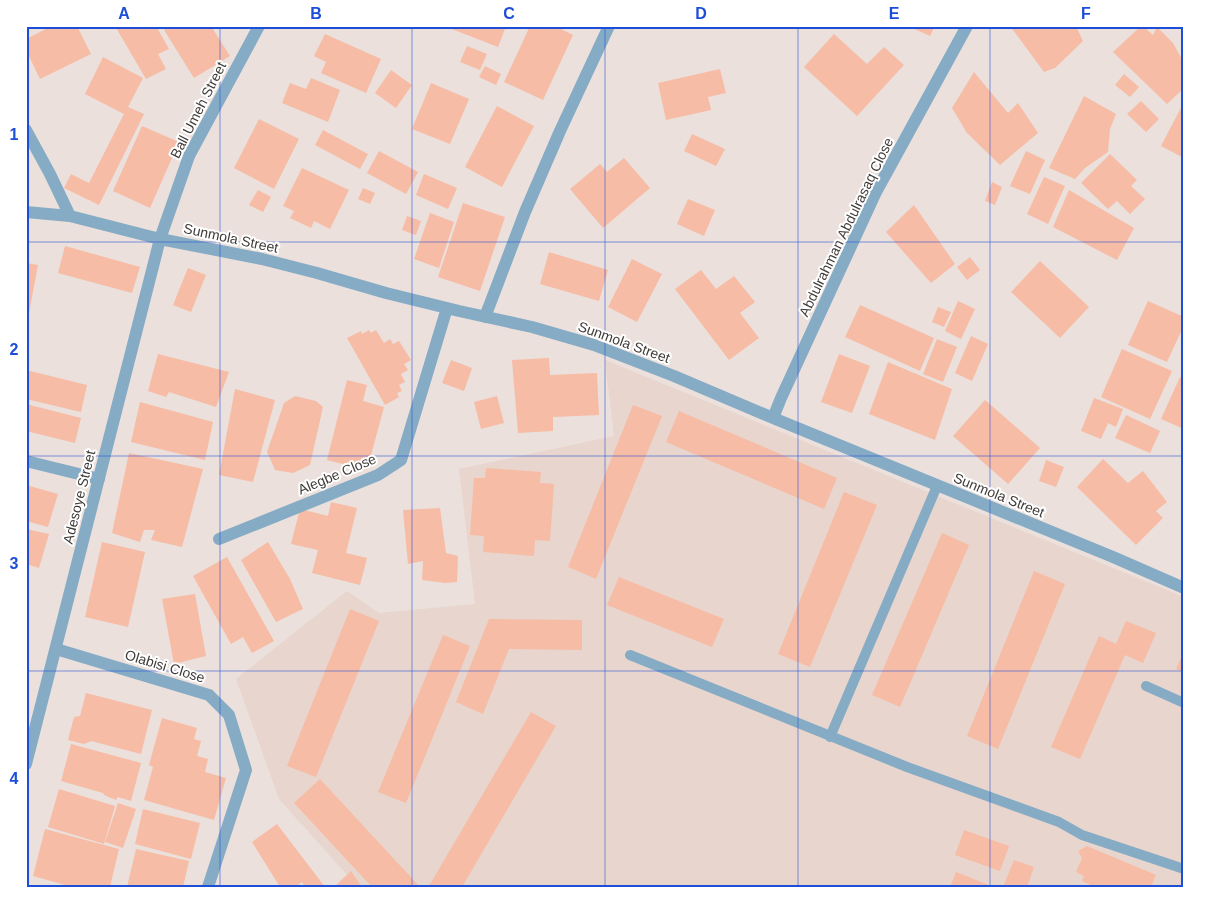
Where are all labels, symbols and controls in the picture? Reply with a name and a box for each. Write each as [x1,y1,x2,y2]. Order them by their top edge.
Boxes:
text: A [118,5,130,22]
text: B [310,5,322,22]
text: C [503,5,515,22]
text: D [695,5,707,22]
text: E [889,5,900,22]
text: F [1081,5,1091,22]
street label: Ball Umeh Street [167,59,229,161]
text: 1 [10,126,19,143]
street label: Abdulrahman Abdulrasaq Close [796,135,896,319]
street label: Sunmola Street [182,220,280,256]
street label: Sunmola Street [576,318,672,366]
text: 2 [10,341,19,358]
street label: Adesoye Street [60,449,98,545]
street label: Alegbe Close [296,450,379,498]
street label: Sunmola Street [951,470,1047,521]
text: 3 [10,555,19,572]
street label: Olabisi Close [123,646,207,686]
text: 4 [10,770,19,787]

